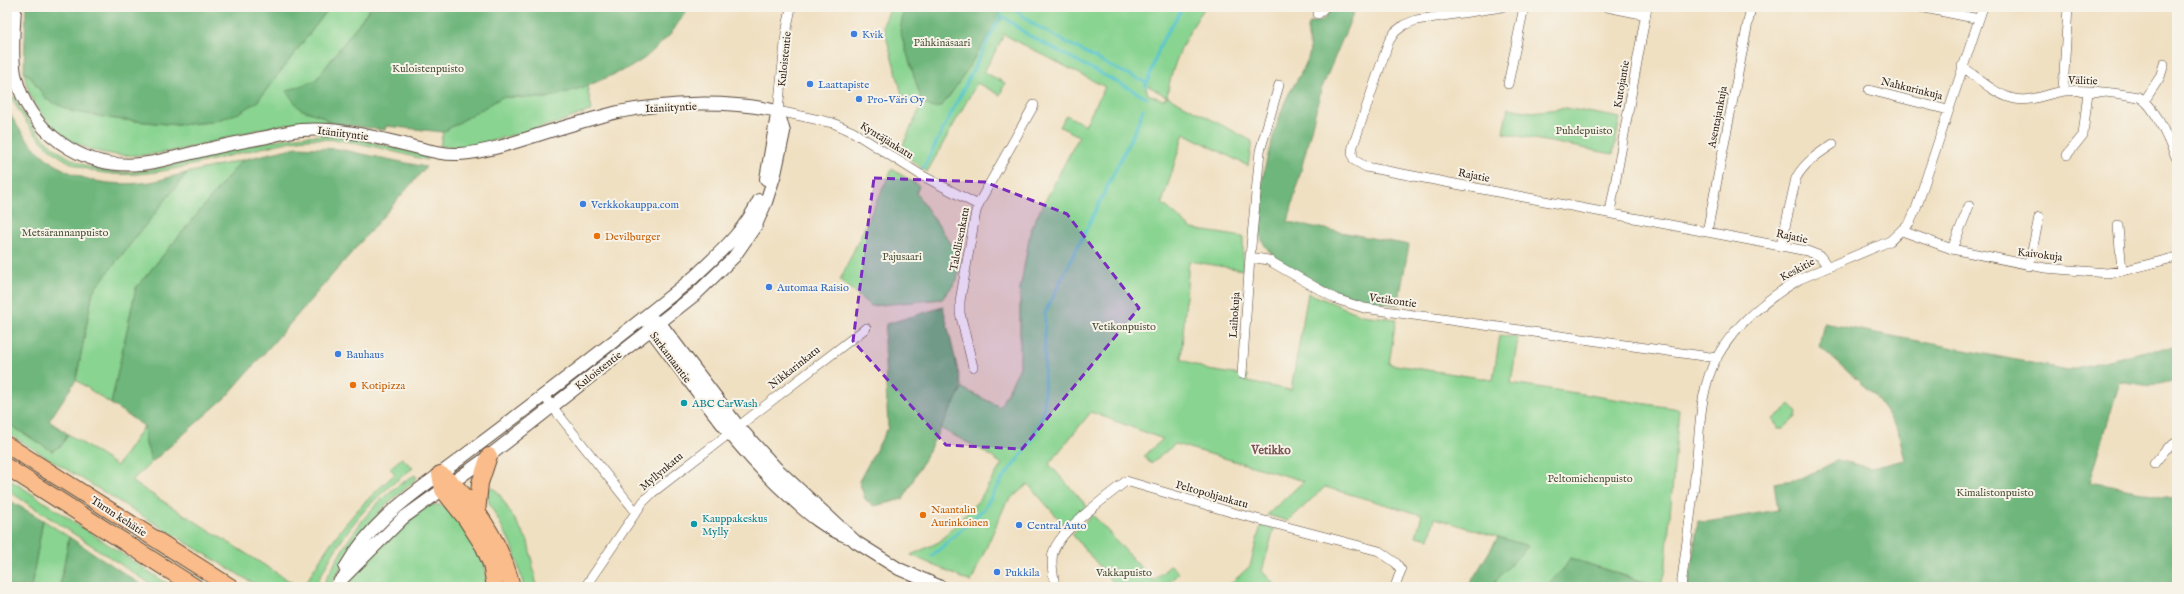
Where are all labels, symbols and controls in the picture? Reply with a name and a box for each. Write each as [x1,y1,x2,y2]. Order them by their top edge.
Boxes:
place label: Kvik [862,28,884,42]
marker: Kvik [849,29,859,39]
street label: Kuloistentie [775,31,795,88]
park label: Pähkinäsaari [914,36,970,50]
street label: Kutojantie [1611,59,1633,109]
park label: Kuloistenpuisto [392,62,464,76]
street label: Välitie [2067,73,2098,89]
street label: Nahkurinkuja [1879,75,1944,103]
place label: Laattapiste [818,78,869,92]
marker: Laattapiste [805,79,815,89]
street label: Asentajankuja [1705,85,1731,150]
place label: Pro-Väri Oy [867,93,925,107]
marker: Pro-Väri Oy [854,94,864,104]
street label: Itäniityntie [645,100,697,116]
street label: Kyntäjänkatu [857,119,916,163]
street label: Itäniityntie [316,124,369,144]
park label: Puhdepuisto [1556,124,1613,138]
street label: Rajatie [1457,166,1491,186]
place label: Verkkokauppa.com [590,198,679,212]
marker: Verkkokauppa.com [578,199,588,209]
street label: Talollisenkatu [947,206,973,272]
park label: Metsärannanpuisto [22,226,109,240]
street label: Rajatie [1775,227,1809,247]
place label: Devilburger [605,230,660,244]
marker: Devilburger [592,231,602,241]
street label: Kaivokuja [2017,245,2063,265]
park label: Pajusaari [882,250,922,264]
street label: Keskitie [1778,255,1817,285]
place label: Automaa Raisio [776,281,849,295]
marker: Automaa Raisio [764,282,774,292]
street label: Laihokuja [1226,291,1244,339]
street label: Vetikontie [1367,291,1417,311]
park label: Vetikonpuisto [1091,320,1156,334]
street label: Sarkamaantie [646,329,694,386]
street label: Nikkarinkatu [766,343,824,392]
place label: Bauhaus [346,348,384,362]
street label: Kuloistentie [572,348,625,393]
marker: Bauhaus [333,349,343,359]
place label: Kotipizza [361,379,406,393]
marker: Kotipizza [348,380,358,390]
place label: ABC CarWash [691,397,758,411]
marker: ABC CarWash [679,398,689,408]
district label: Vetikko [1250,443,1291,458]
street label: Myllynkatu [637,449,687,494]
park label: Peltomiehenpuisto [1547,472,1633,486]
street label: Peltopohjankatu [1174,478,1250,512]
park label: Kimalistonpuisto [1956,486,2034,500]
street label: Turun kehätie [88,494,149,540]
place label: Naantalin Aurinkoinen [930,503,989,530]
marker: Naantalin Aurinkoinen [918,510,928,520]
place label: Kauppakeskus Mylly [702,512,767,539]
marker: Kauppakeskus Mylly [689,519,699,529]
place label: Central Auto [1027,519,1087,533]
marker: Central Auto [1014,520,1024,530]
place label: Pukkila [1005,566,1040,580]
park label: Vakkapuisto [1095,566,1152,580]
marker: Pukkila [992,567,1002,577]

